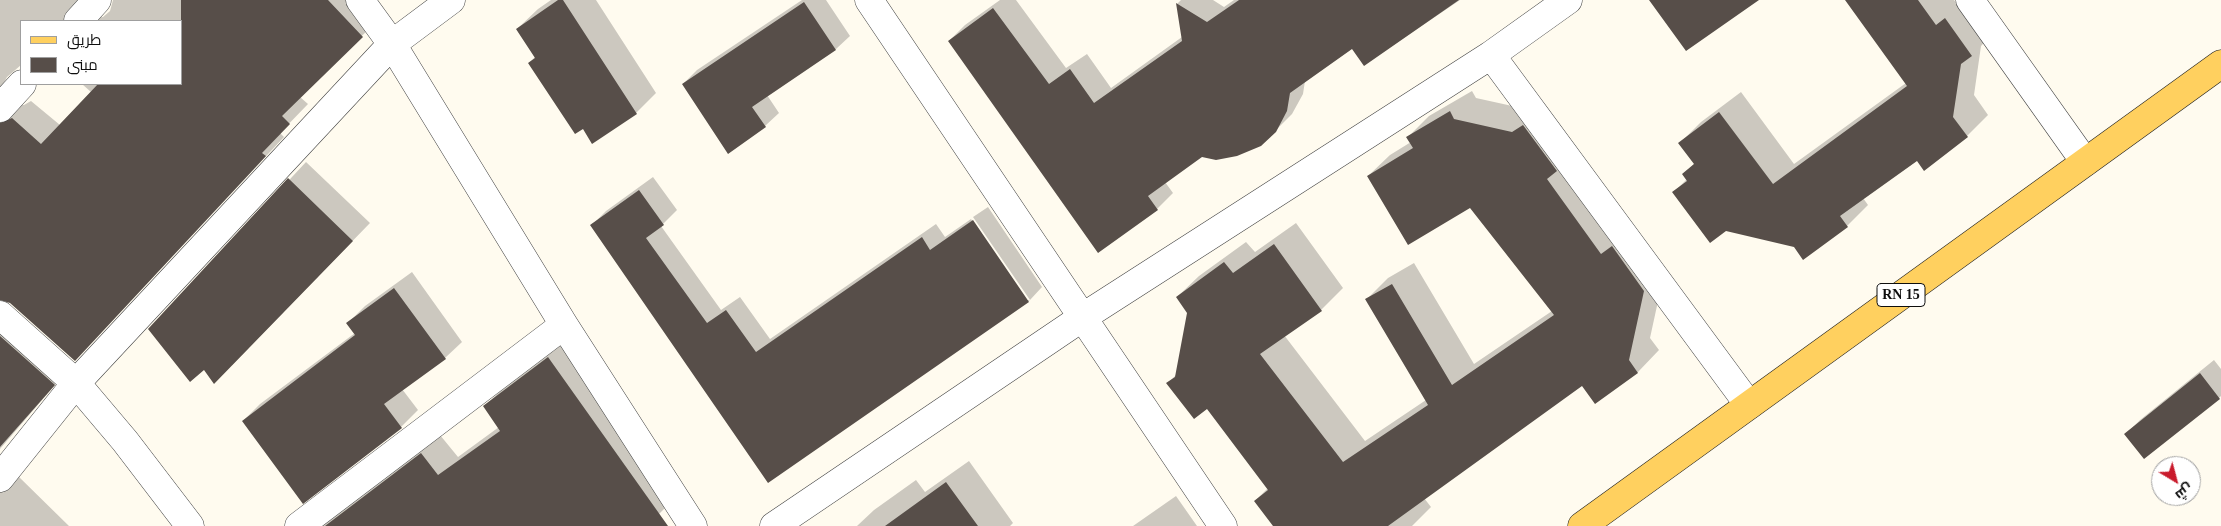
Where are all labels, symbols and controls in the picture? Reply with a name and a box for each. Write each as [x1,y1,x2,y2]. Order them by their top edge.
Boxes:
legend [20,20,182,85]
text: طريق [67,25,101,54]
text: مبنى [67,50,98,79]
road number: RN 15 [1877,284,1925,306]
north arrow [2151,456,2201,506]
text: ش [2169,476,2199,508]

